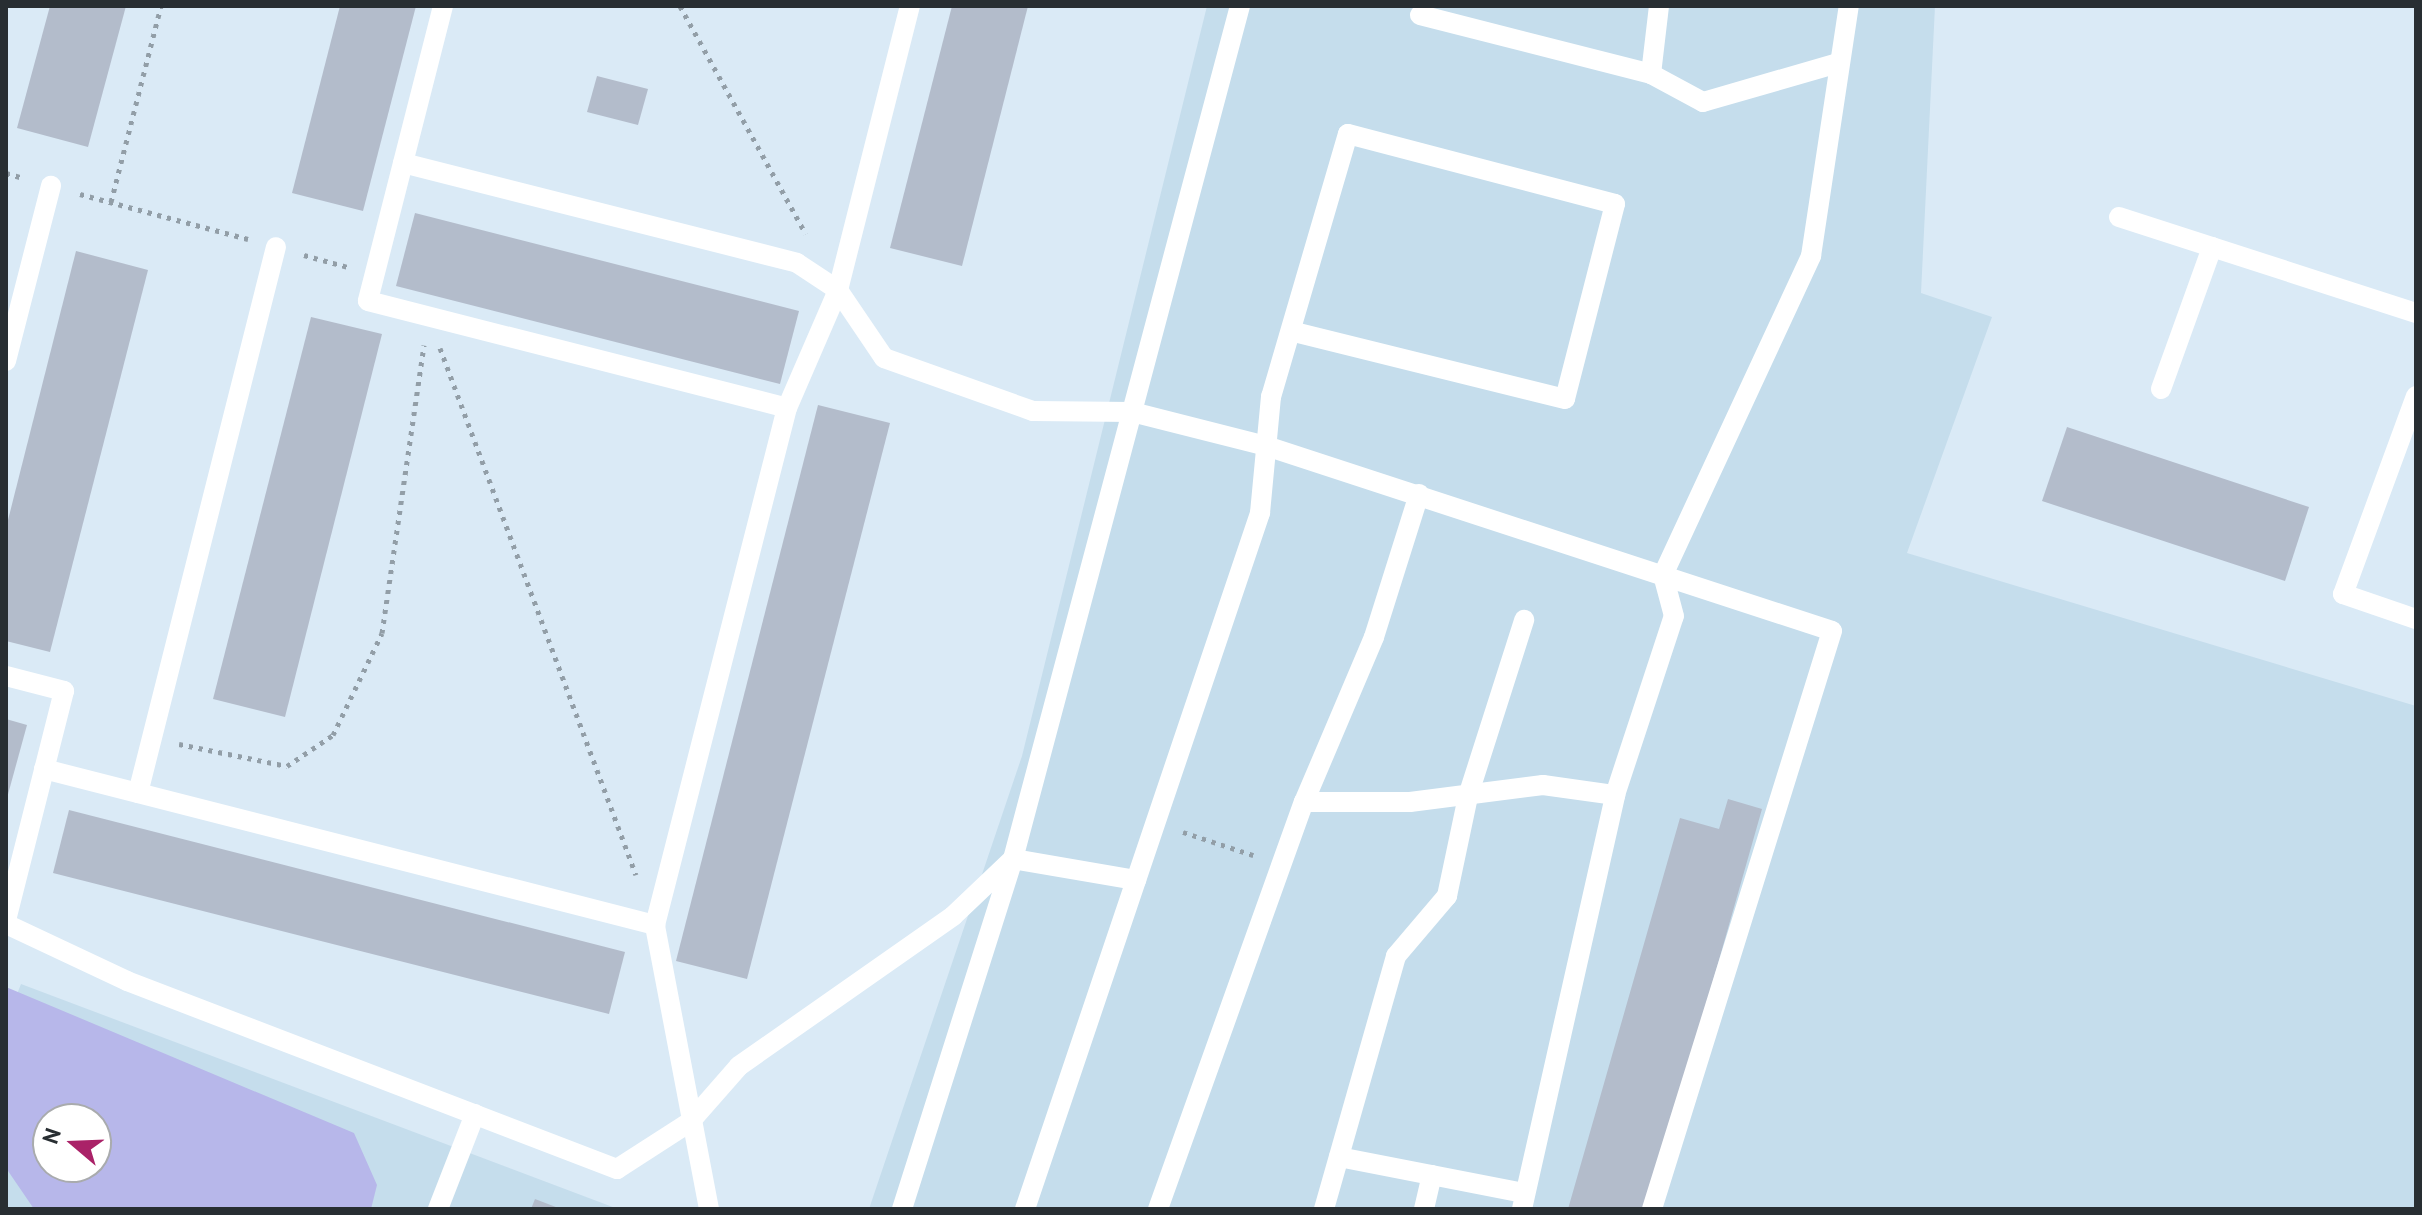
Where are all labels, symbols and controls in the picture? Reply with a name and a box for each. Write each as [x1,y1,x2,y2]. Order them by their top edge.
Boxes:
north arrow [32,1103,112,1183]
text: N [36,1124,67,1147]

